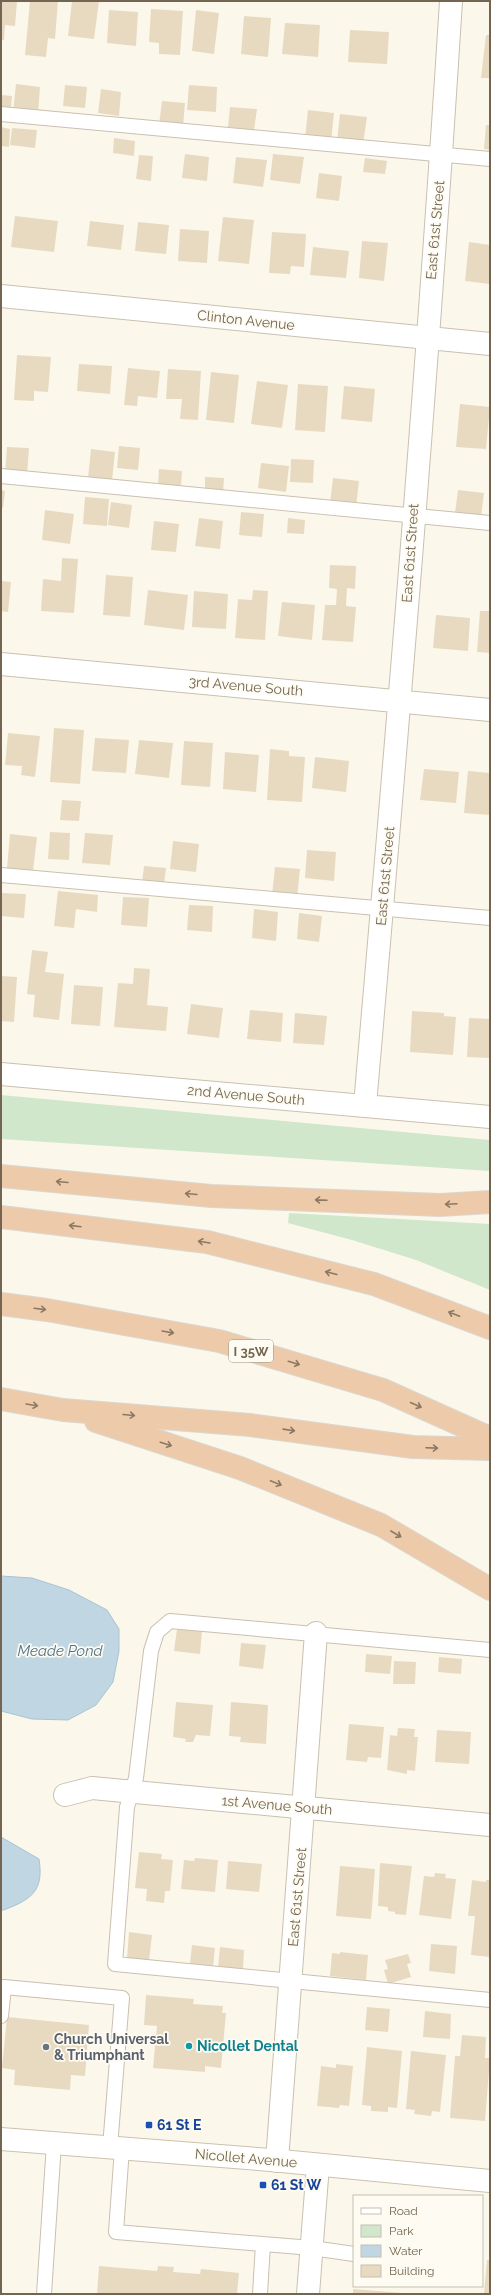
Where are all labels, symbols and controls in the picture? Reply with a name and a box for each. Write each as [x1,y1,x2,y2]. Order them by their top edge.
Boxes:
street label: East 61st Street [423,179,447,280]
street label: Clinton Avenue [196,307,296,333]
street label: East 61st Street [399,503,421,603]
street label: 3rd Avenue South [188,673,304,699]
street label: East 61st Street [373,825,397,926]
street label: 2nd Avenue South [187,1082,305,1108]
one-way arrow [56,1179,69,1186]
one-way arrow [185,1191,198,1198]
one-way arrow [315,1197,328,1204]
one-way arrow [445,1201,458,1208]
one-way arrow [69,1222,82,1230]
one-way arrow [198,1238,211,1246]
one-way arrow [324,1269,337,1276]
one-way arrow [33,1305,46,1313]
one-way arrow [448,1310,460,1318]
one-way arrow [161,1328,174,1336]
road number: I 35W [229,1340,273,1362]
one-way arrow [287,1360,300,1367]
one-way arrow [25,1401,38,1409]
one-way arrow [410,1402,422,1409]
one-way arrow [123,1412,136,1419]
one-way arrow [282,1426,295,1434]
one-way arrow [160,1441,173,1448]
one-way arrow [425,1444,438,1451]
one-way arrow [270,1479,282,1487]
one-way arrow [390,1530,402,1538]
water label: Meade Pond [17,1642,104,1660]
street label: 1st Avenue South [221,1792,333,1818]
street label: East 61st Street [285,1846,309,1947]
place label: Church Universal & Triumphant [54,2031,169,2063]
place label: Nicollet Dental [197,2038,299,2054]
marker: Nicollet Dental [184,2041,194,2051]
marker: Church Universal & Triumphant [41,2042,51,2052]
place label: 61 St E [157,2117,201,2133]
marker: 61 St E [144,2120,154,2130]
street label: Nicollet Avenue [194,2146,298,2170]
place label: 61 St W [271,2177,321,2193]
marker: 61 St W [258,2180,268,2190]
legend [353,2195,483,2287]
text: Road [389,2204,418,2218]
text: Park [389,2224,414,2238]
text: Water [389,2244,423,2258]
text: Building [389,2264,435,2278]

